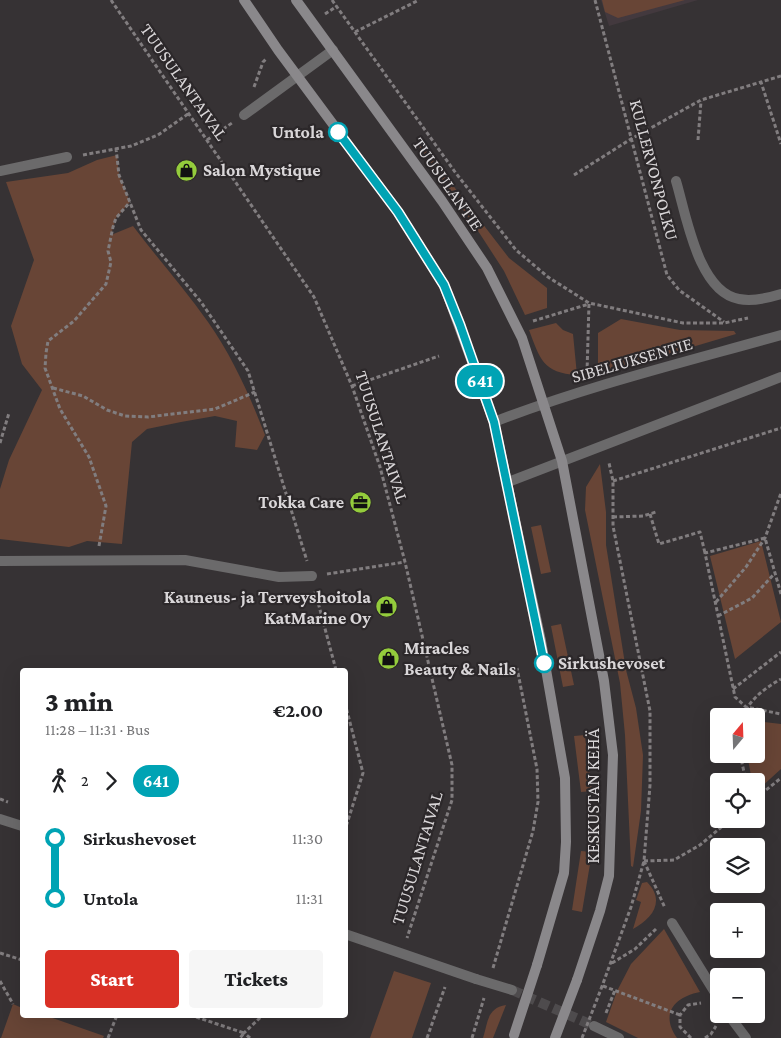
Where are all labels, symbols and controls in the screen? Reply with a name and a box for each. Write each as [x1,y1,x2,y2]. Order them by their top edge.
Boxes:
street label: TUUSULANTAIVAL [136,20,232,144]
street label: KULLERVONPOLKU [626,97,682,243]
place label: Untola [272,122,324,142]
marker: Untola [328,122,348,142]
street label: TUUSULANTIE [408,133,488,235]
shop icon: Salon Mystique [175,158,199,182]
place label: Salon Mystique [203,160,321,180]
street label: SIBELIUKSENTIE [569,333,695,387]
line badge: 641 [451,365,509,397]
street label: TUUSULANTAIVAL [351,368,413,506]
text: 641 [467,371,493,391]
office icon: Tokka Care [348,490,372,514]
place label: Tokka Care [258,492,344,512]
place label: Kauneus- ja Terveyshoitola KatMarine Oy [164,587,371,628]
shop icon: Kauneus- ja Terveyshoitola KatMarine Oy [375,595,399,619]
place label: Miracles Beauty & Nails [404,638,516,679]
shop icon: Miracles Beauty & Nails [376,646,400,670]
marker: Sirkushevoset [534,653,554,673]
place label: Sirkushevoset [558,653,666,673]
text: 3 min [45,686,113,717]
text: €2.00 [273,700,323,721]
north arrow [710,708,765,762]
map controls [710,708,765,1023]
text: 11:28 – 11:31 · Bus [45,721,150,738]
street label: KESKUSTAN KEHÄ [583,728,603,864]
icon: walk [45,767,73,795]
icon: forward [97,767,125,795]
text: 641 [143,771,169,791]
text: 2 [81,772,89,789]
button: locate [710,773,765,828]
street label: TUUSULANTAIVAL [387,789,447,927]
text: Sirkushevoset [83,828,196,849]
text: 11:30 [292,830,323,847]
button: layers [710,838,765,893]
text: Untola [83,888,138,909]
text: 11:31 [296,890,323,907]
button: + [710,903,765,958]
button: Start [45,950,179,1008]
button: Tickets [189,950,323,1008]
button: − [710,968,765,1023]

